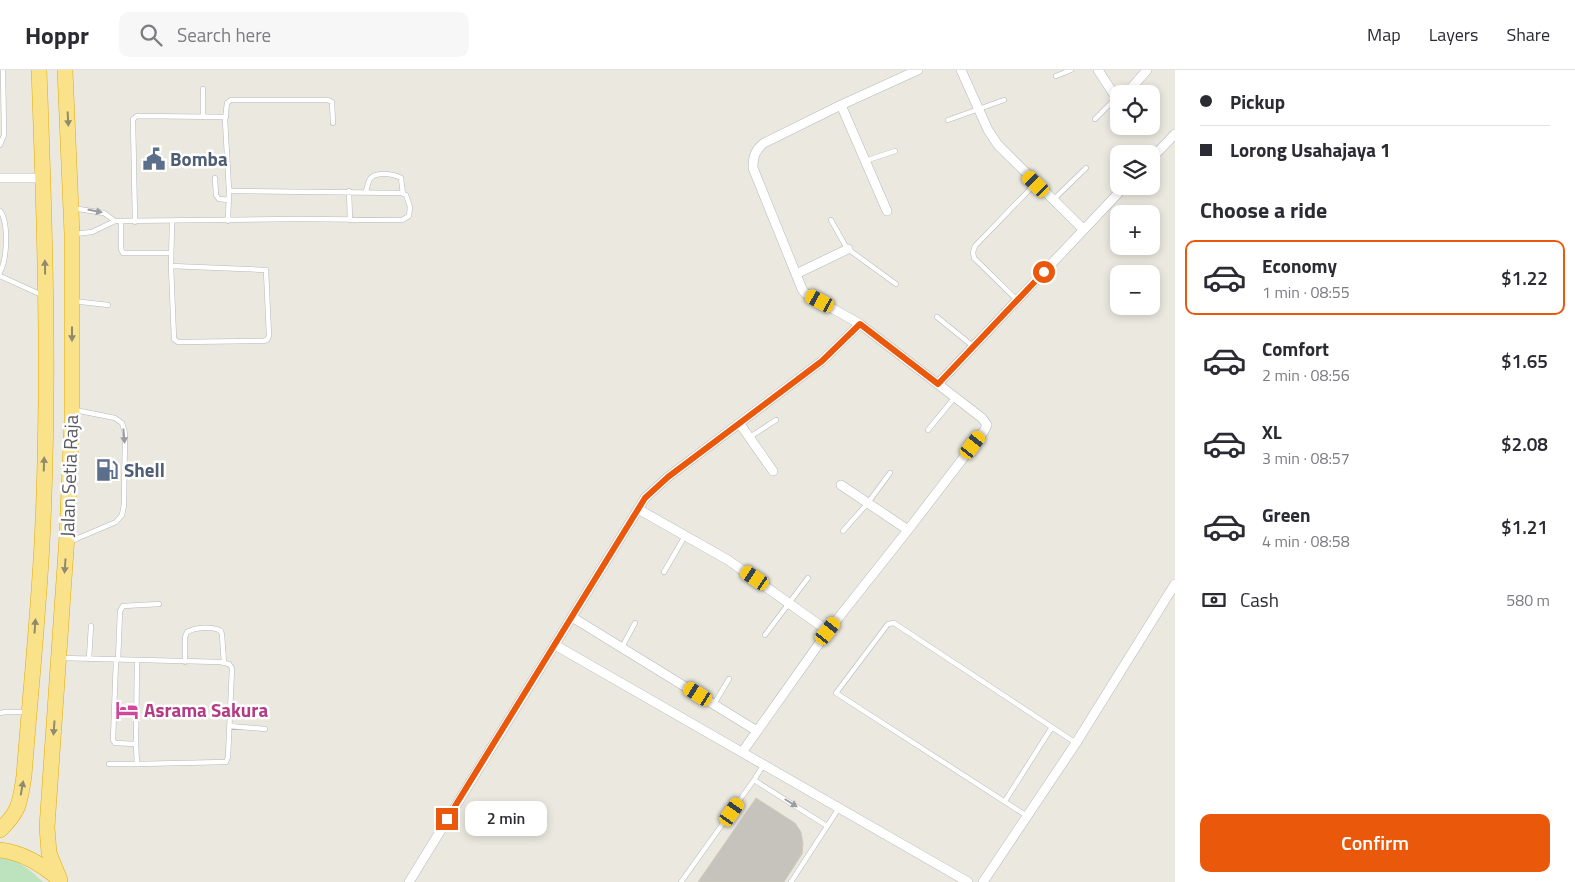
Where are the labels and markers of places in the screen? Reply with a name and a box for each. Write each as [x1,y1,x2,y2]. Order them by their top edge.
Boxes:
place label: Bomba [170,144,228,173]
public building icon: Bomba [141,146,167,172]
place label: Shell [124,455,165,484]
fuel station icon: Shell [94,457,120,483]
place label: Asrama Sakura [144,695,268,724]
hotel icon: Asrama Sakura [114,697,140,723]

